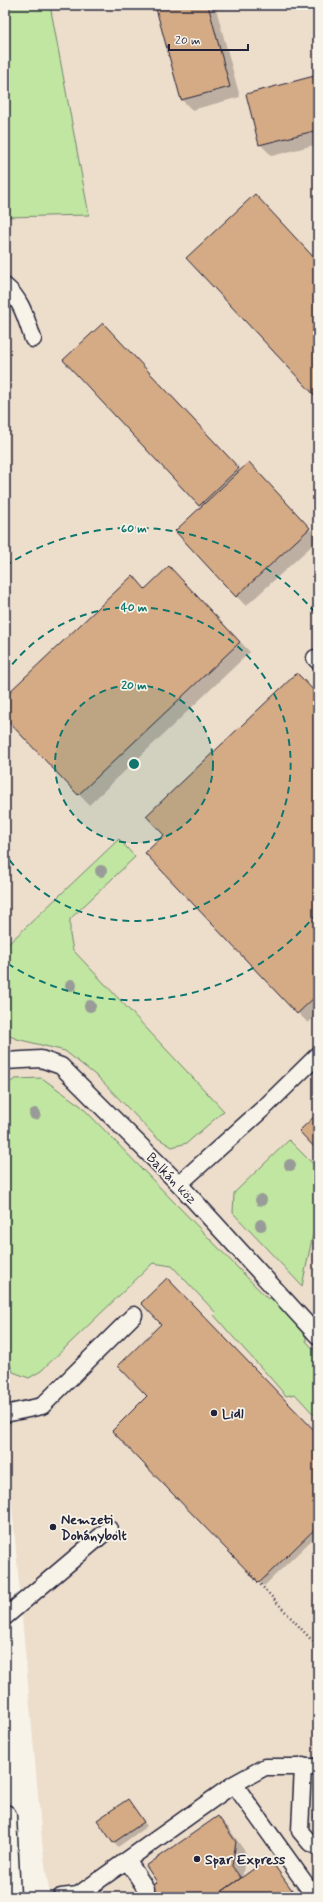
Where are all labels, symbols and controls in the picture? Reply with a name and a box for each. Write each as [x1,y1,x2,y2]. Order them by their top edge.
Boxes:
scale bar [169,26,248,52]
text: 20 m [175,33,201,49]
text: 60 m [121,521,147,537]
text: 40 m [121,600,148,616]
text: 20 m [121,678,147,694]
centre of rings [127,757,141,771]
street label: Balkán köz [142,1149,200,1208]
place label: Lidl [222,1405,244,1423]
marker: Lidl [209,1408,219,1418]
place label: Nemzeti Dohánybolt [61,1511,127,1545]
marker: Nemzeti Dohánybolt [48,1522,58,1532]
place label: Spar Express [205,1851,286,1869]
marker: Spar Express [192,1854,202,1864]

